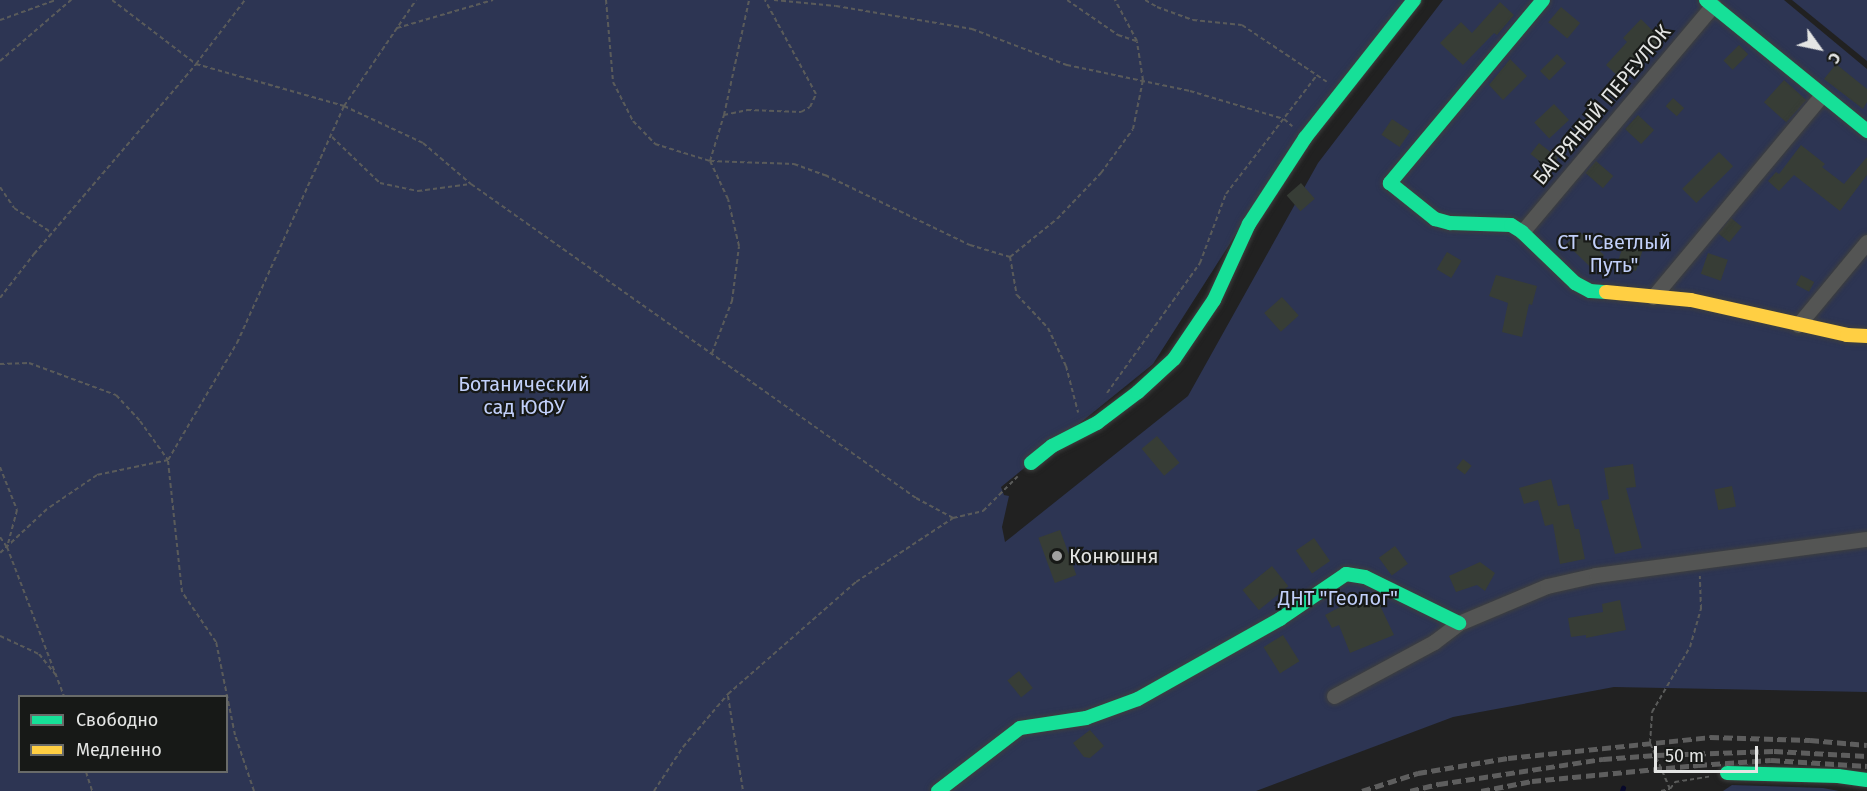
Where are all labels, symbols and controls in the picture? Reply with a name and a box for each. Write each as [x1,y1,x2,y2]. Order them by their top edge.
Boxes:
north arrow [1789,18,1849,78]
street label: БАГРЯНЫЙ ПЕРЕУЛОК [1528,20,1676,190]
text: С [1824,49,1845,67]
park label: СТ "Светлый Путь" [1557,230,1671,277]
park label: Ботанический сад ЮФУ [458,373,590,420]
place label: Конюшня [1069,544,1159,568]
marker: Конюшня [1050,549,1064,563]
park label: ДНТ "Геолог" [1278,586,1398,610]
legend [18,695,228,773]
text: Свободно [76,709,158,731]
scale bar [1657,734,1760,772]
text: Медленно [76,739,162,761]
text: 50 m [1665,745,1704,767]

